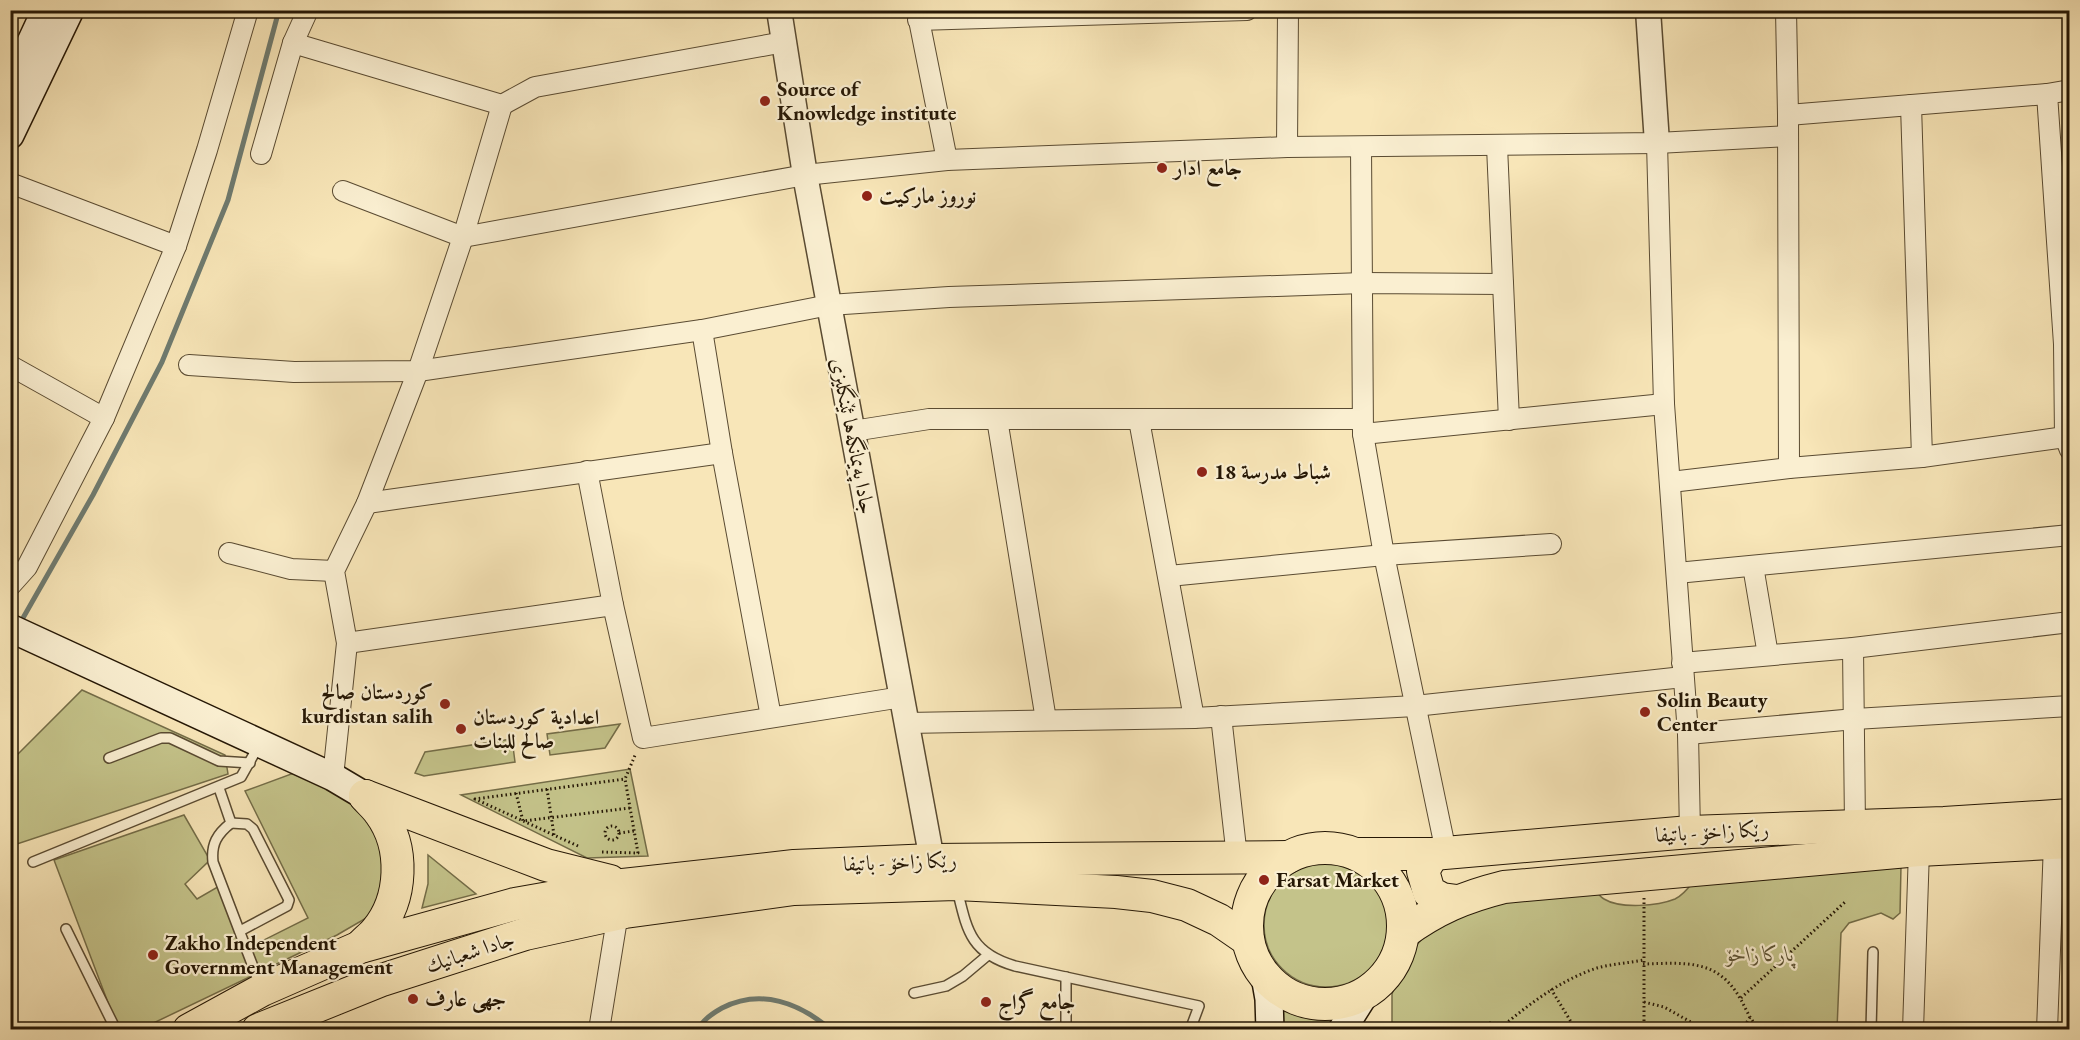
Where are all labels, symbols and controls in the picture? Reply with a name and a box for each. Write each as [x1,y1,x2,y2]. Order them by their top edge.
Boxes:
place label: Source of Knowledge institute [777,75,957,126]
marker: Source of Knowledge institute [758,94,772,108]
place label: جامع ادار [1172,154,1242,187]
marker: جامع ادار [1155,161,1169,175]
place label: نوروز ماركيت [879,182,976,209]
marker: نوروز ماركيت [860,189,874,203]
street label: جادا په‌يمانگه‌ها ئێنگليزى [823,355,882,517]
place label: 18 شباط مدرسة [1214,458,1331,485]
marker: 18 شباط مدرسة [1195,465,1209,479]
place label: كوردستان صالح kurdistan salih [302,678,433,729]
place label: Solin Beauty Center [1657,686,1768,737]
marker: كوردستان صالح kurdistan salih [438,697,452,711]
place label: اعدادية كوردستان صالح للبنات [473,703,599,759]
marker: Solin Beauty Center [1638,705,1652,719]
marker: اعدادية كوردستان صالح للبنات [454,722,468,736]
street label: رێکا زاخۆ - باتیفا [1654,815,1770,848]
street label: رێکا زاخۆ - باتیفا [843,846,957,877]
place label: Farsat Market [1276,866,1399,893]
marker: Farsat Market [1257,873,1271,887]
street label: جادا شعبانيك [422,924,518,979]
place label: Zakho Independent Government Management [165,929,393,980]
park label: پارکا زاخۆ [1725,940,1796,969]
marker: Zakho Independent Government Management [146,948,160,962]
place label: جهى عارف [425,985,506,1013]
place label: جامع گراج [998,988,1075,1021]
marker: جهى عارف [406,992,420,1006]
marker: جامع گراج [979,995,993,1009]

